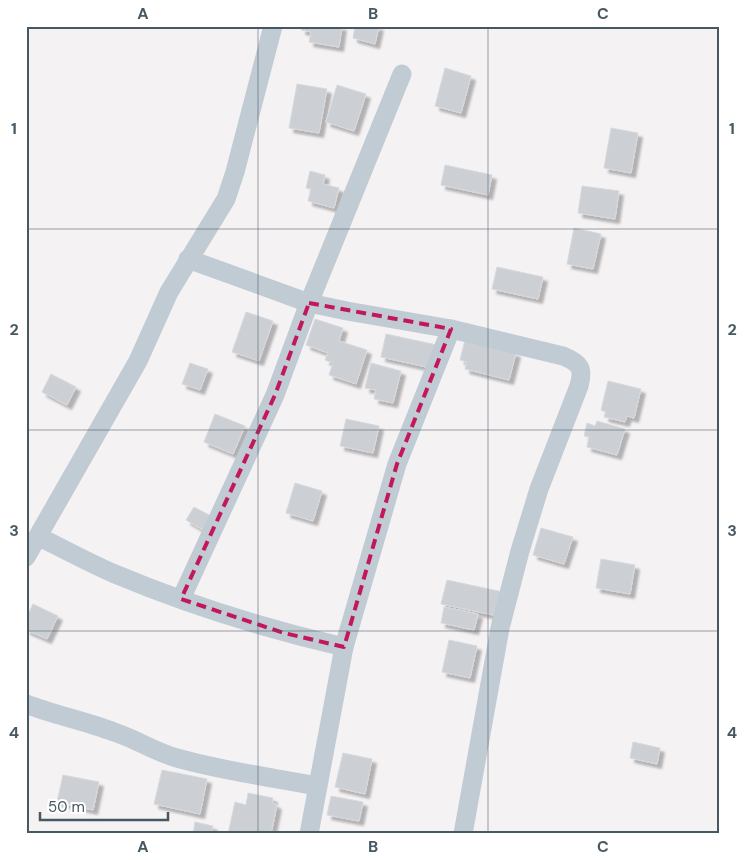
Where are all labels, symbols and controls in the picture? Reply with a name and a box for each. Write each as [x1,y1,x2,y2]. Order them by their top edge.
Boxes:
text: A [137,3,149,24]
text: B [368,3,378,24]
text: C [597,3,609,24]
text: 1 [11,118,17,139]
text: 1 [729,118,735,139]
text: 2 [9,319,19,340]
text: 2 [727,319,737,340]
text: 3 [9,520,19,541]
text: 3 [727,520,737,541]
text: 4 [9,722,19,743]
text: 4 [727,722,737,743]
scale bar [40,790,168,822]
text: 50 m [48,797,85,817]
text: A [137,836,149,857]
text: B [368,836,378,857]
text: C [597,836,609,857]

